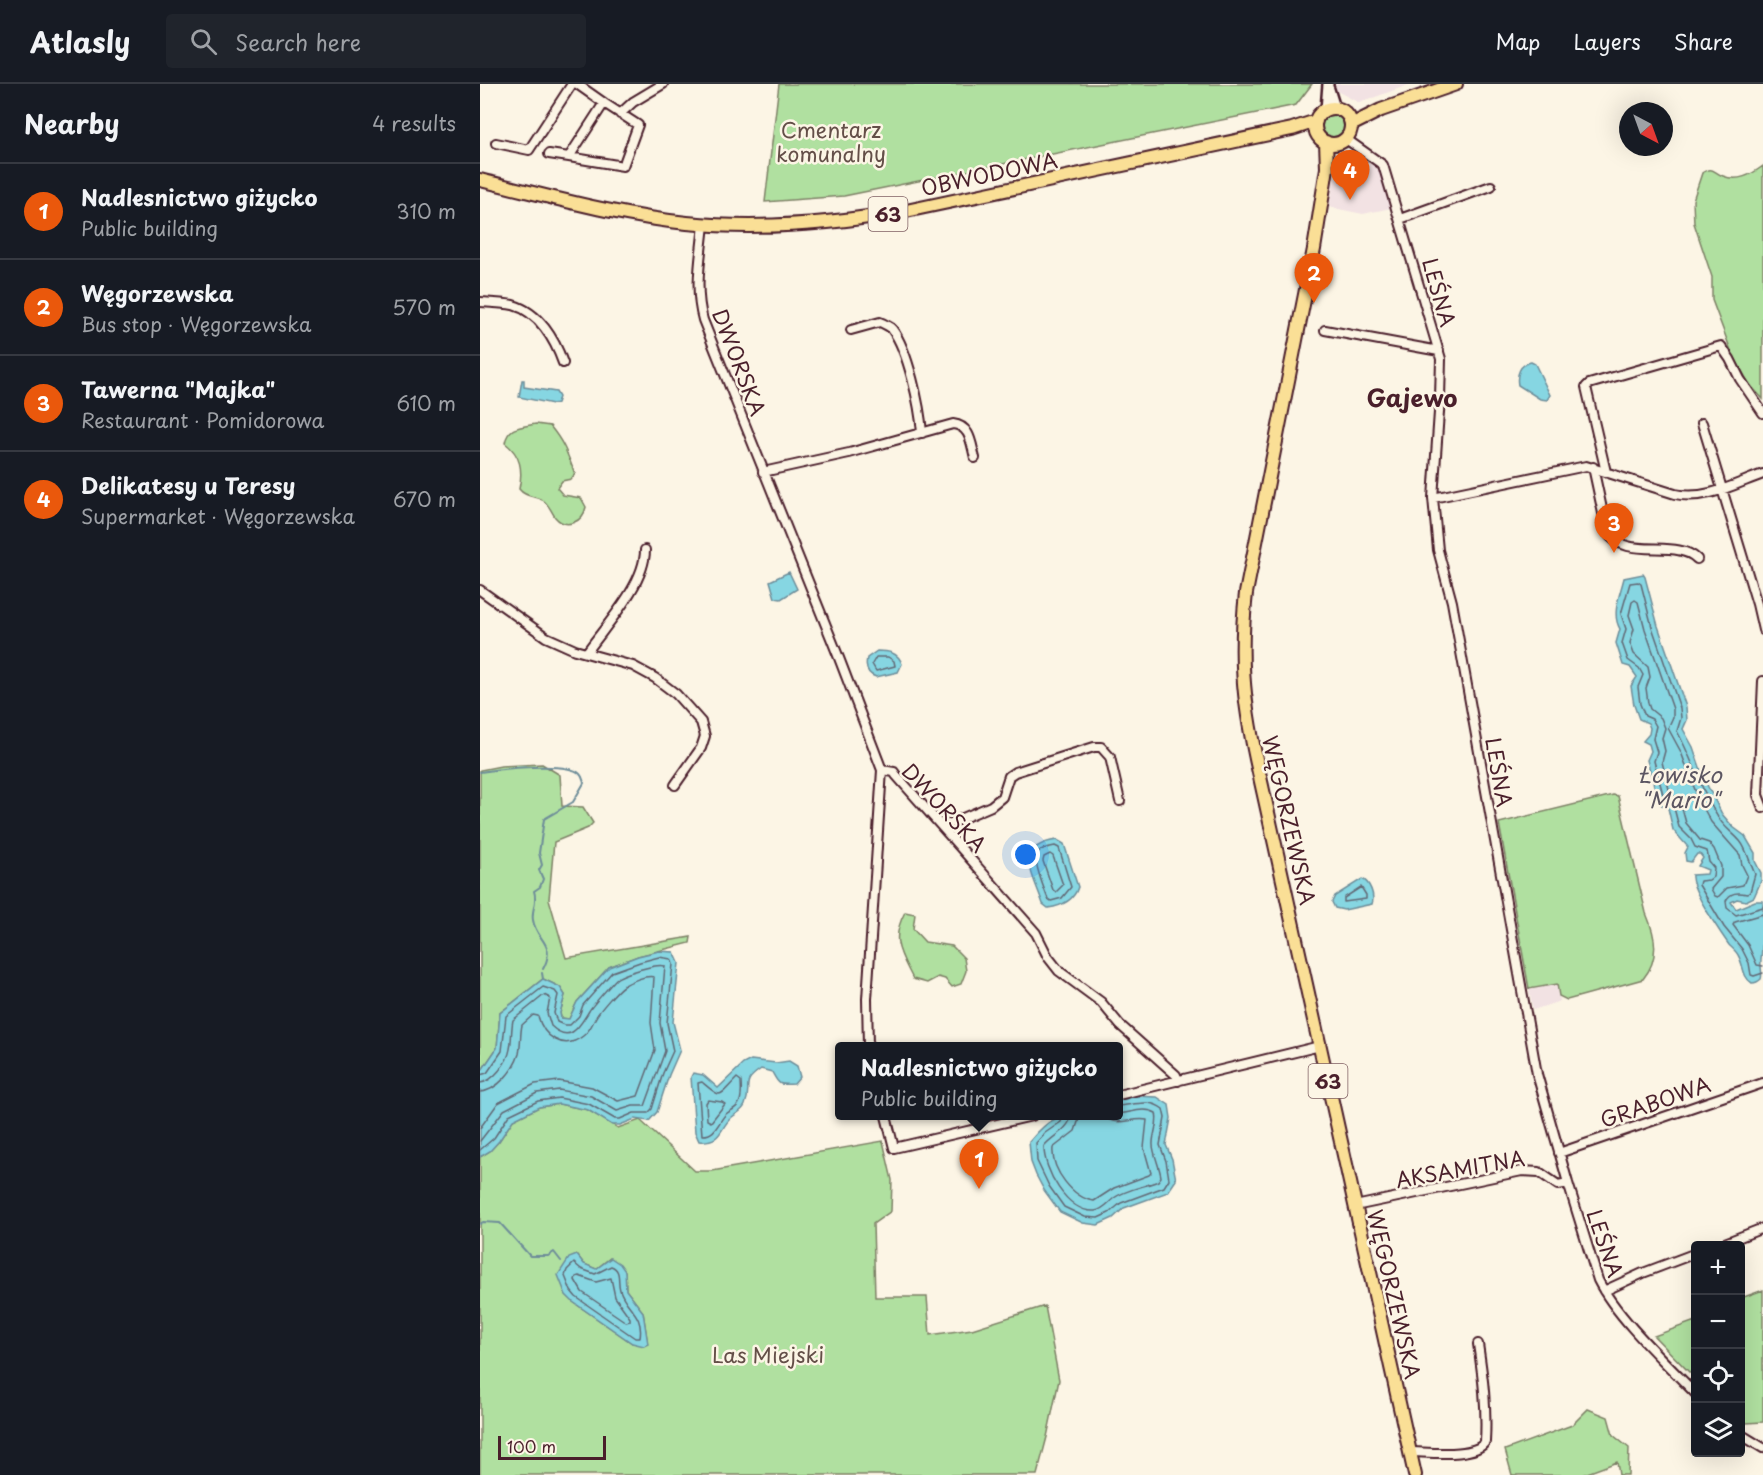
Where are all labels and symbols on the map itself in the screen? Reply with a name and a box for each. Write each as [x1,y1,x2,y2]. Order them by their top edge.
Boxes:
north arrow [1619,102,1673,156]
park label: Cmentarz komunalny [776,113,886,169]
street label: OBWODOWA [918,143,1060,203]
pin: 4 [1330,150,1370,200]
road number: 63 [868,197,908,231]
pin: 2 [1294,254,1334,303]
street label: LEŚNA [1415,254,1465,330]
street label: DWORSKA [705,304,775,420]
district label: Gajewo [1366,379,1458,415]
pin: 3 [1594,504,1634,553]
street label: WĘGORZEWSKA [1255,732,1325,908]
street label: LEŚNA [1478,735,1522,809]
street label: DWORSKA [895,755,995,859]
water label: Łowisko "Mario" [1638,757,1723,815]
your location [1011,840,1040,869]
road number: 63 [1308,1064,1348,1098]
street label: GRABOWA [1595,1067,1715,1135]
pin: 1 [960,1140,998,1189]
street label: AKSAMITNA [1393,1141,1527,1195]
street label: LEŚNA [1579,1205,1633,1282]
street label: WĘGORZEWSKA [1360,1206,1430,1382]
park label: Las Miejski [712,1338,824,1370]
scale bar [498,1433,606,1460]

